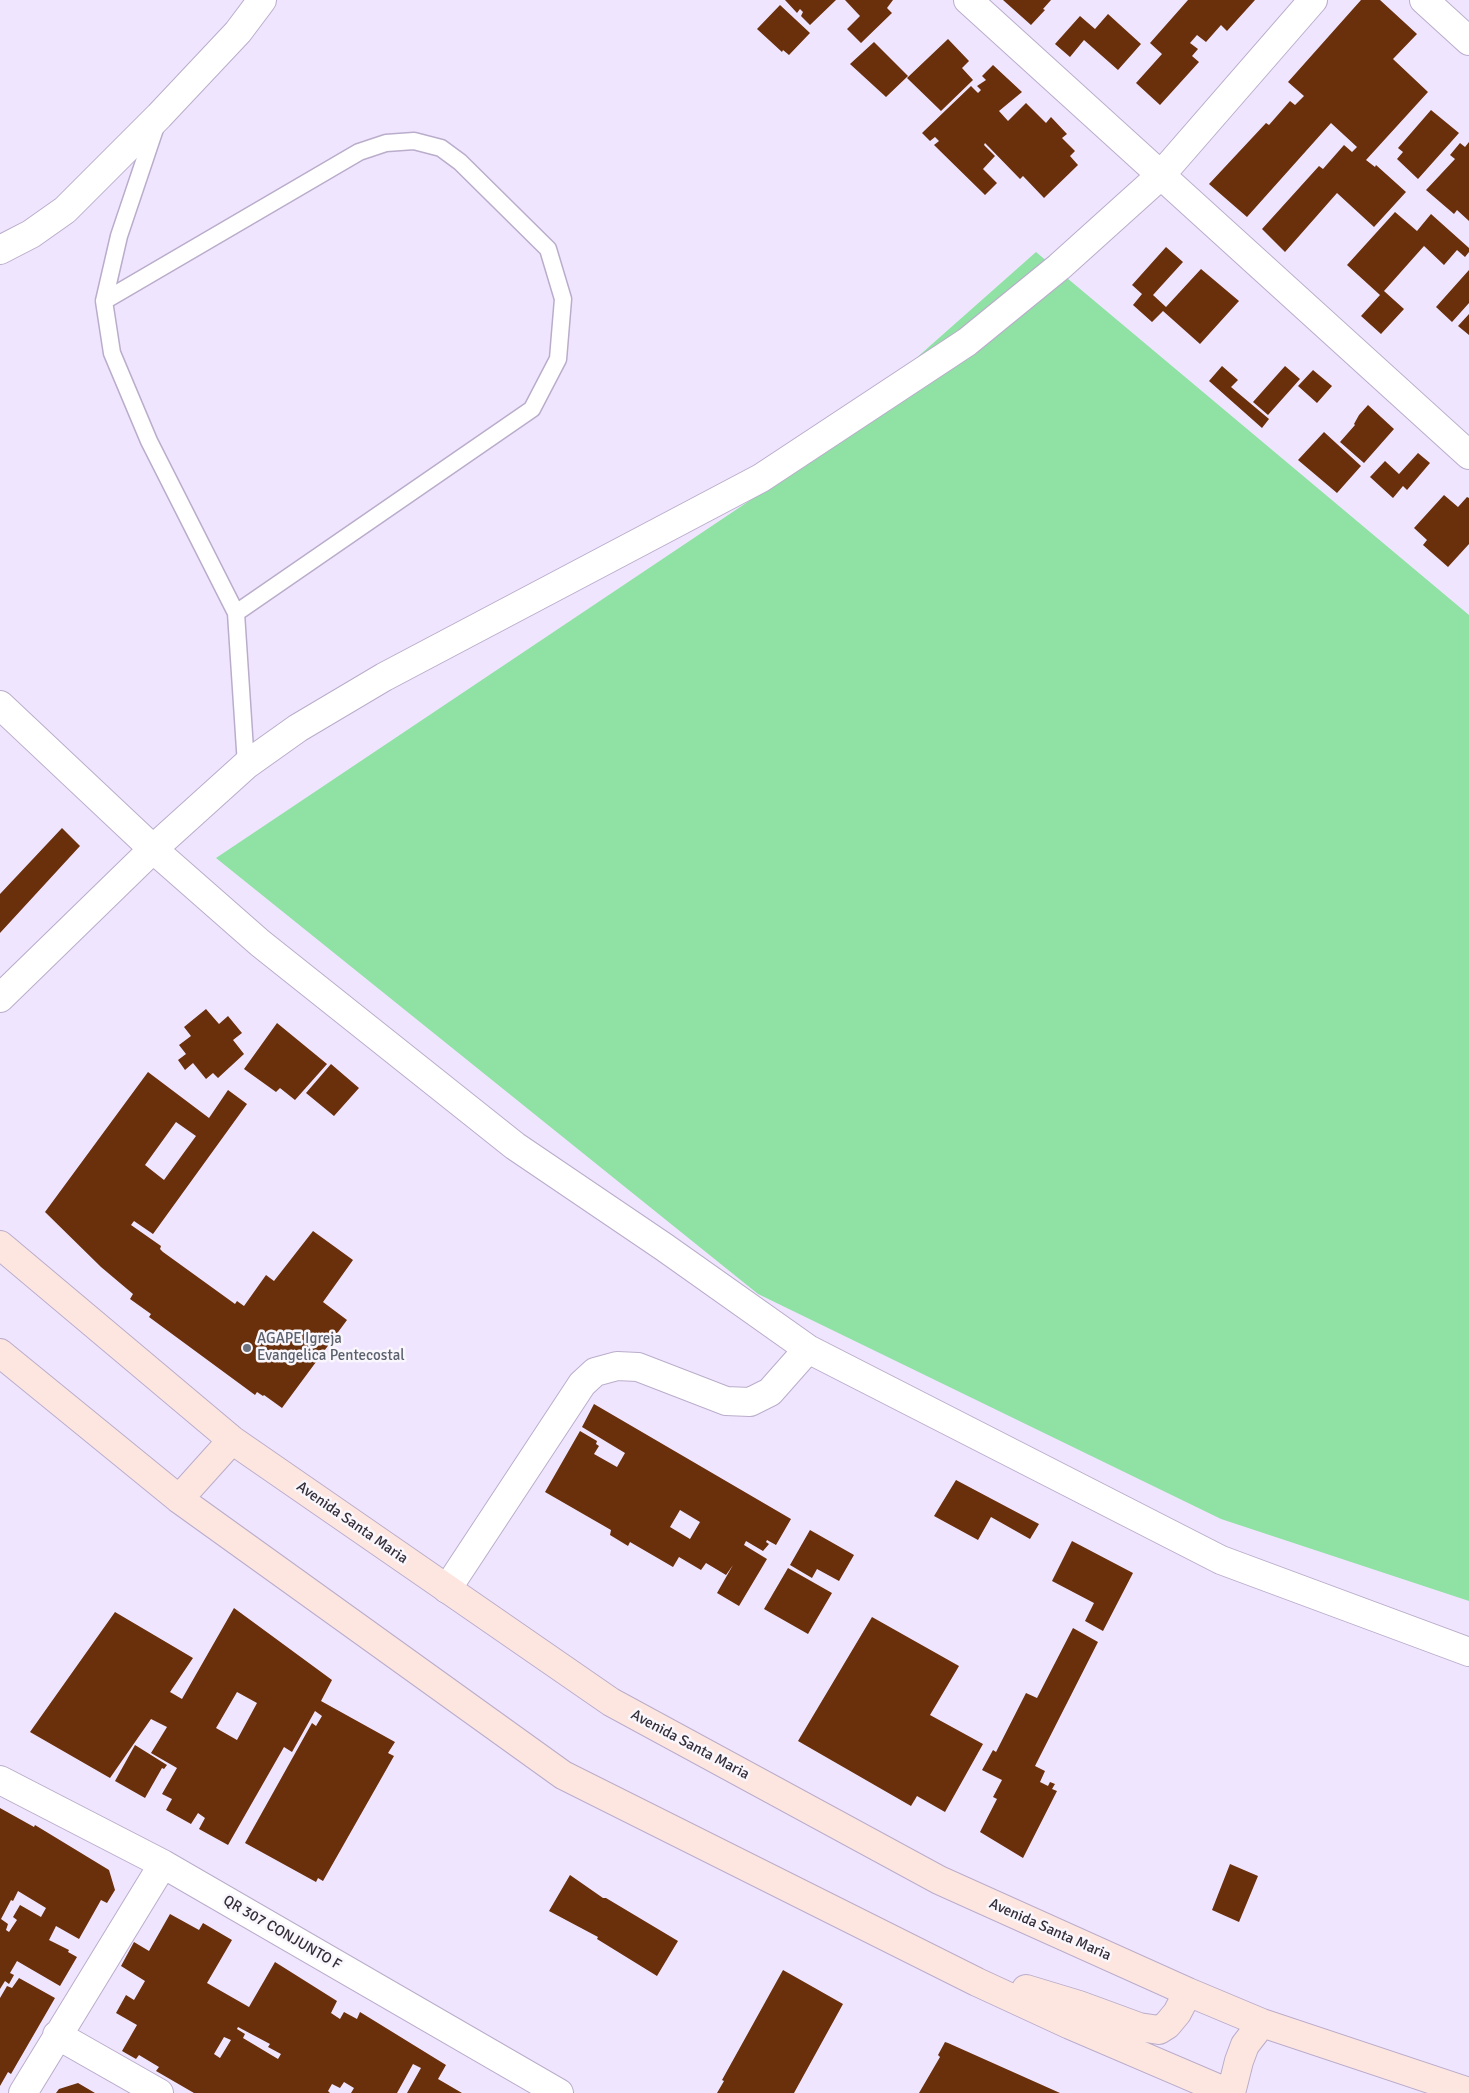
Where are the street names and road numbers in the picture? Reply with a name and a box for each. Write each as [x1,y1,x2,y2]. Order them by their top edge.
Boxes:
street label: Avenida Santa Maria [293,1478,411,1568]
street label: Avenida Santa Maria [628,1706,752,1784]
street label: QR 307 CONJUNTO F [220,1892,344,1974]
street label: Avenida Santa Maria [986,1895,1114,1965]

